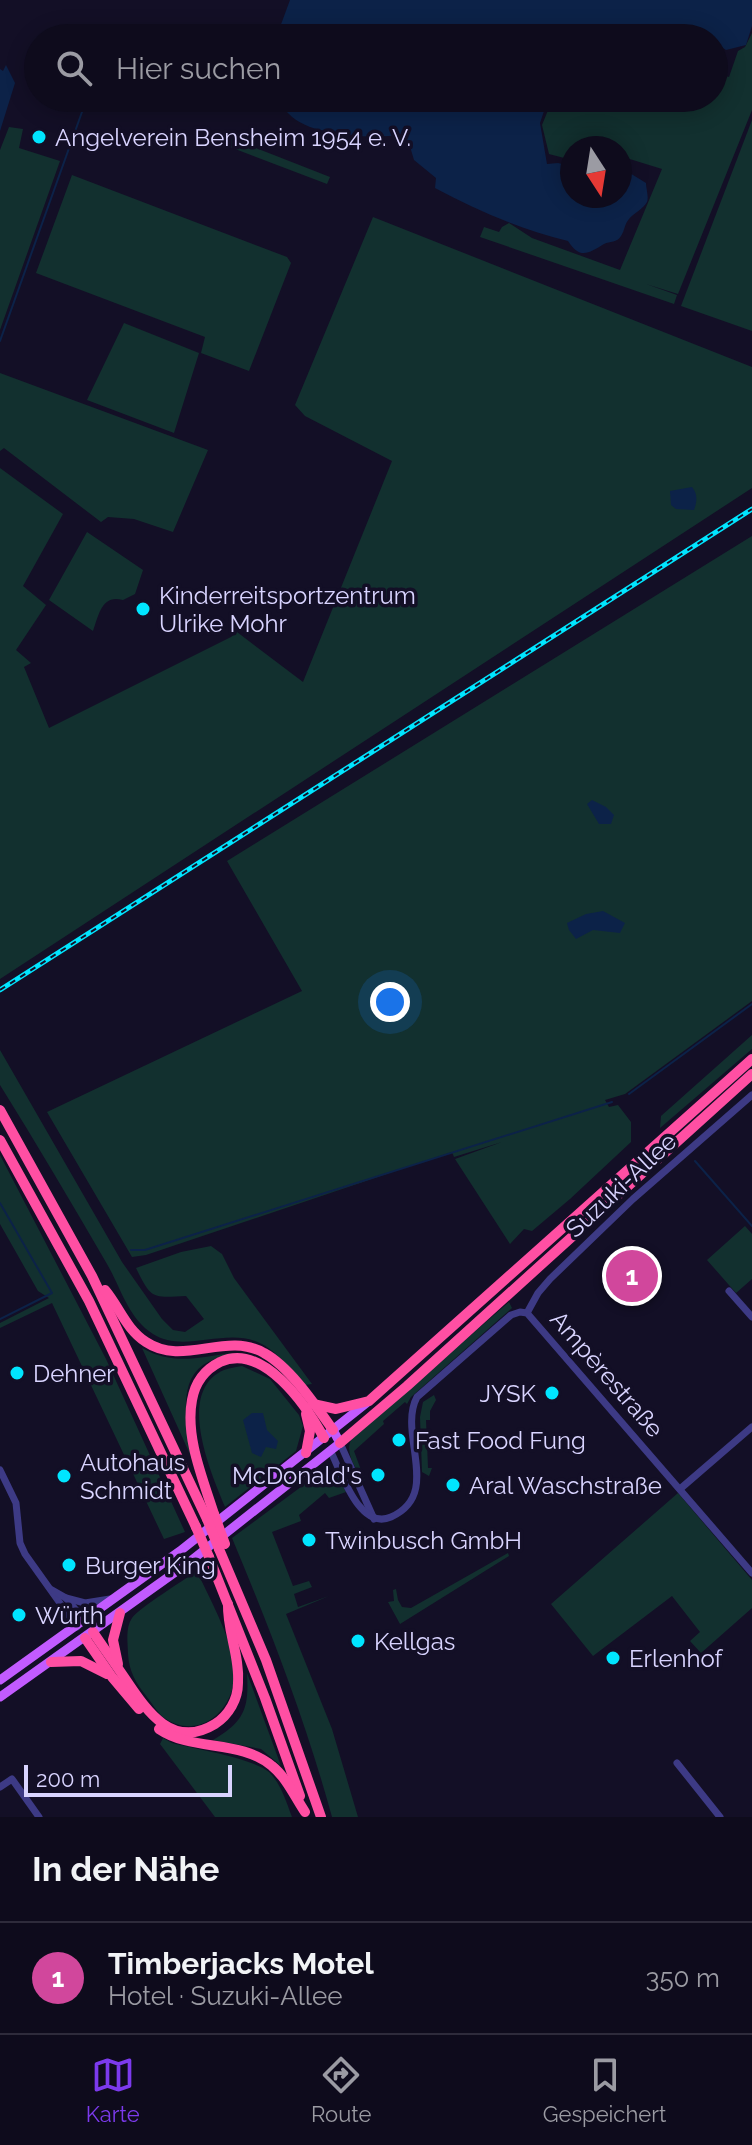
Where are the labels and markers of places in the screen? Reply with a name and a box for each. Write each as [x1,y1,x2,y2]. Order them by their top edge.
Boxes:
place label: Angelverein Bensheim 1954 e. V. [55,123,411,152]
marker: Angelverein Bensheim 1954 e. V. [30,128,48,146]
place label: Kinderreitsportzentrum Ulrike Mohr [159,581,416,638]
marker: Kinderreitsportzentrum Ulrike Mohr [134,600,152,618]
pin: 1 [606,1246,658,1306]
place label: Dehner [33,1359,115,1388]
marker: Dehner [8,1364,26,1382]
place label: JYSK [479,1379,537,1408]
marker: JYSK [543,1384,561,1402]
place label: Fast Food Fung [415,1426,586,1455]
marker: Fast Food Fung [390,1431,408,1449]
place label: Autohaus Schmidt [80,1448,185,1505]
place label: McDonald's [232,1461,362,1490]
marker: McDonald's [369,1466,387,1484]
marker: Autohaus Schmidt [55,1467,73,1485]
place label: Aral Waschstraße [469,1471,662,1500]
marker: Aral Waschstraße [444,1476,462,1494]
place label: Twinbusch GmbH [325,1526,522,1555]
marker: Twinbusch GmbH [300,1531,318,1549]
place label: Burger King [85,1551,216,1580]
marker: Burger King [60,1556,78,1574]
place label: Würth [35,1601,104,1630]
marker: Würth [10,1606,28,1624]
place label: Kellgas [374,1627,455,1656]
marker: Kellgas [349,1632,367,1650]
place label: Erlenhof [629,1644,724,1673]
marker: Erlenhof [604,1649,622,1667]

